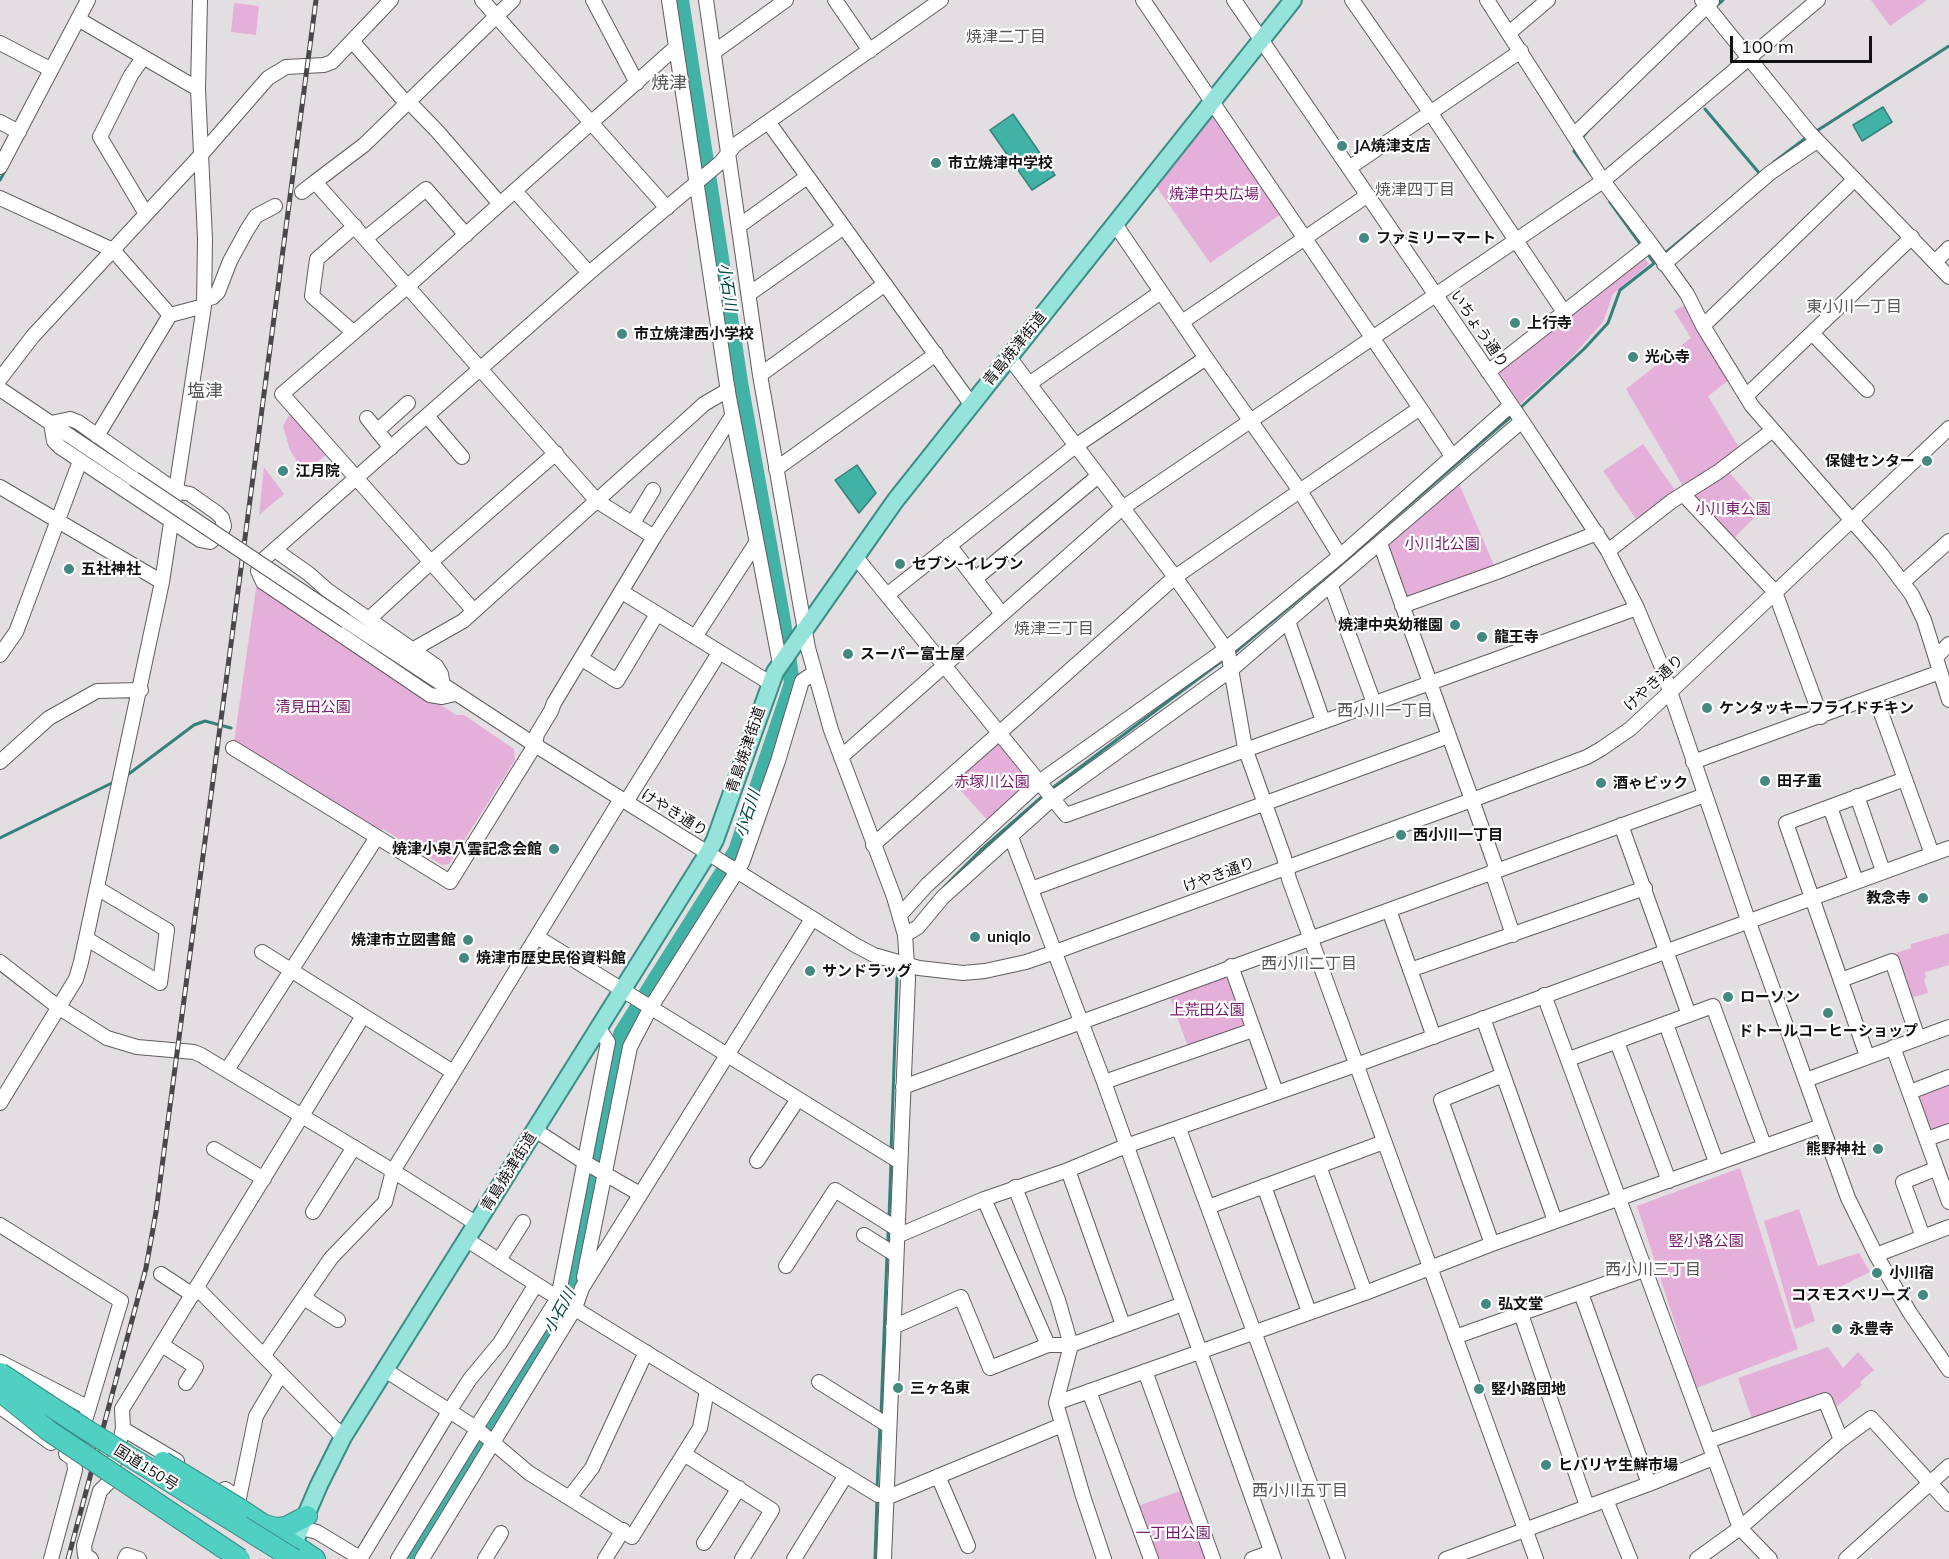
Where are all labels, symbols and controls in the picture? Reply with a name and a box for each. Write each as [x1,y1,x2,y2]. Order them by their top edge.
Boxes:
scale bar [1733,24,1876,62]
district label: 焼津二丁目 [966,27,1046,47]
text: 100 m [1741,35,1794,58]
district label: 焼津 [651,73,687,95]
place label: JA焼津支店 [1354,137,1431,155]
marker: JA焼津支店 [1335,139,1349,153]
place label: 市立焼津中学校 [948,154,1053,172]
marker: 市立焼津中学校 [929,156,943,170]
district label: 焼津四丁目 [1375,180,1455,200]
park label: 焼津中央広場 [1169,185,1259,203]
place label: ファミリーマート [1376,229,1496,247]
marker: ファミリーマート [1357,231,1371,245]
water label: 小石川 [714,262,740,312]
street label: いちょう通り [1446,287,1512,371]
district label: 東小川一丁目 [1806,297,1902,317]
street label: 青島焼津街道 [980,308,1050,390]
place label: 上行寺 [1527,314,1572,332]
marker: 上行寺 [1508,316,1522,330]
place label: 市立焼津西小学校 [634,325,754,343]
marker: 市立焼津西小学校 [615,327,629,341]
place label: 光心寺 [1645,348,1690,366]
marker: 光心寺 [1626,350,1640,364]
district label: 塩津 [187,381,223,403]
place label: 保健センター [1825,452,1915,470]
marker: 保健センター [1920,454,1934,468]
place label: 江月院 [295,462,340,480]
marker: 江月院 [276,464,290,478]
park label: 小川東公園 [1696,500,1770,518]
park label: 小川北公園 [1405,535,1479,553]
place label: セブン-イレブン [912,555,1024,573]
marker: セブン-イレブン [893,557,907,571]
place label: 五社神社 [81,560,141,578]
marker: 五社神社 [62,562,76,576]
place label: 焼津中央幼稚園 [1338,616,1443,634]
marker: 焼津中央幼稚園 [1448,618,1462,632]
district label: 焼津三丁目 [1014,619,1094,639]
place label: 龍王寺 [1494,628,1539,646]
marker: 龍王寺 [1475,630,1489,644]
place label: スーパー富士屋 [860,645,965,663]
marker: スーパー富士屋 [841,647,855,661]
street label: けやき通り [1620,651,1688,715]
park label: 清見田公園 [276,698,350,716]
place label: ケンタッキーフライドチキン [1719,699,1914,717]
district label: 西小川一丁目 [1337,701,1433,721]
marker: ケンタッキーフライドチキン [1700,701,1714,715]
street label: 青島焼津街道 [723,705,769,795]
place label: 田子重 [1777,772,1822,790]
park label: 赤塚川公園 [955,773,1029,791]
place label: 酒ゃビック [1613,774,1688,792]
marker: 田子重 [1758,774,1772,788]
marker: 酒ゃビック [1594,776,1608,790]
street label: けやき通り [637,785,711,841]
water label: 小石川 [731,788,765,840]
place label: 西小川一丁目 [1413,826,1503,844]
marker: 西小川一丁目 [1394,828,1408,842]
place label: 焼津小泉八雲記念会館 [392,840,542,858]
marker: 焼津小泉八雲記念会館 [547,842,561,856]
street label: けやき通り [1181,854,1257,896]
place label: 教念寺 [1866,889,1911,907]
marker: 教念寺 [1916,891,1930,905]
place label: uniqlo [987,928,1031,946]
marker: uniqlo [968,930,982,944]
place label: 焼津市立図書館 [351,931,456,949]
marker: 焼津市立図書館 [461,933,475,947]
place label: 焼津市歴史民俗資料館 [476,949,626,967]
marker: 焼津市歴史民俗資料館 [457,951,471,965]
district label: 西小川二丁目 [1261,954,1357,974]
place label: サンドラッグ [822,962,912,980]
marker: サンドラッグ [803,964,817,978]
place label: ローソン [1740,988,1800,1006]
marker: ローソン [1721,990,1735,1004]
park label: 上荒田公園 [1170,1001,1244,1019]
marker: ドトールコーヒーショップ [1821,1006,1835,1020]
place label: ドトールコーヒーショップ [1738,1022,1918,1040]
street label: 青島焼津街道 [478,1129,540,1215]
place label: 熊野神社 [1806,1140,1866,1158]
marker: 熊野神社 [1871,1142,1885,1156]
park label: 竪小路公園 [1669,1232,1743,1250]
district label: 西小川三丁目 [1605,1260,1701,1280]
place label: 小川宿 [1889,1264,1934,1282]
marker: 小川宿 [1870,1266,1884,1280]
water label: 小石川 [540,1285,580,1337]
place label: コスモスベリーズ [1791,1286,1911,1304]
marker: コスモスベリーズ [1916,1288,1930,1302]
place label: 弘文堂 [1498,1295,1543,1313]
marker: 弘文堂 [1479,1297,1493,1311]
place label: 永豊寺 [1849,1320,1894,1338]
marker: 永豊寺 [1830,1322,1844,1336]
place label: 三ヶ名東 [910,1379,970,1397]
place label: 竪小路団地 [1491,1380,1566,1398]
marker: 三ヶ名東 [891,1381,905,1395]
marker: 竪小路団地 [1472,1382,1486,1396]
street label: 国道150号 [111,1441,181,1495]
place label: ヒバリヤ生鮮市場 [1558,1456,1678,1474]
marker: ヒバリヤ生鮮市場 [1539,1458,1553,1472]
district label: 西小川五丁目 [1252,1481,1348,1501]
park label: 一丁田公園 [1136,1524,1210,1542]

